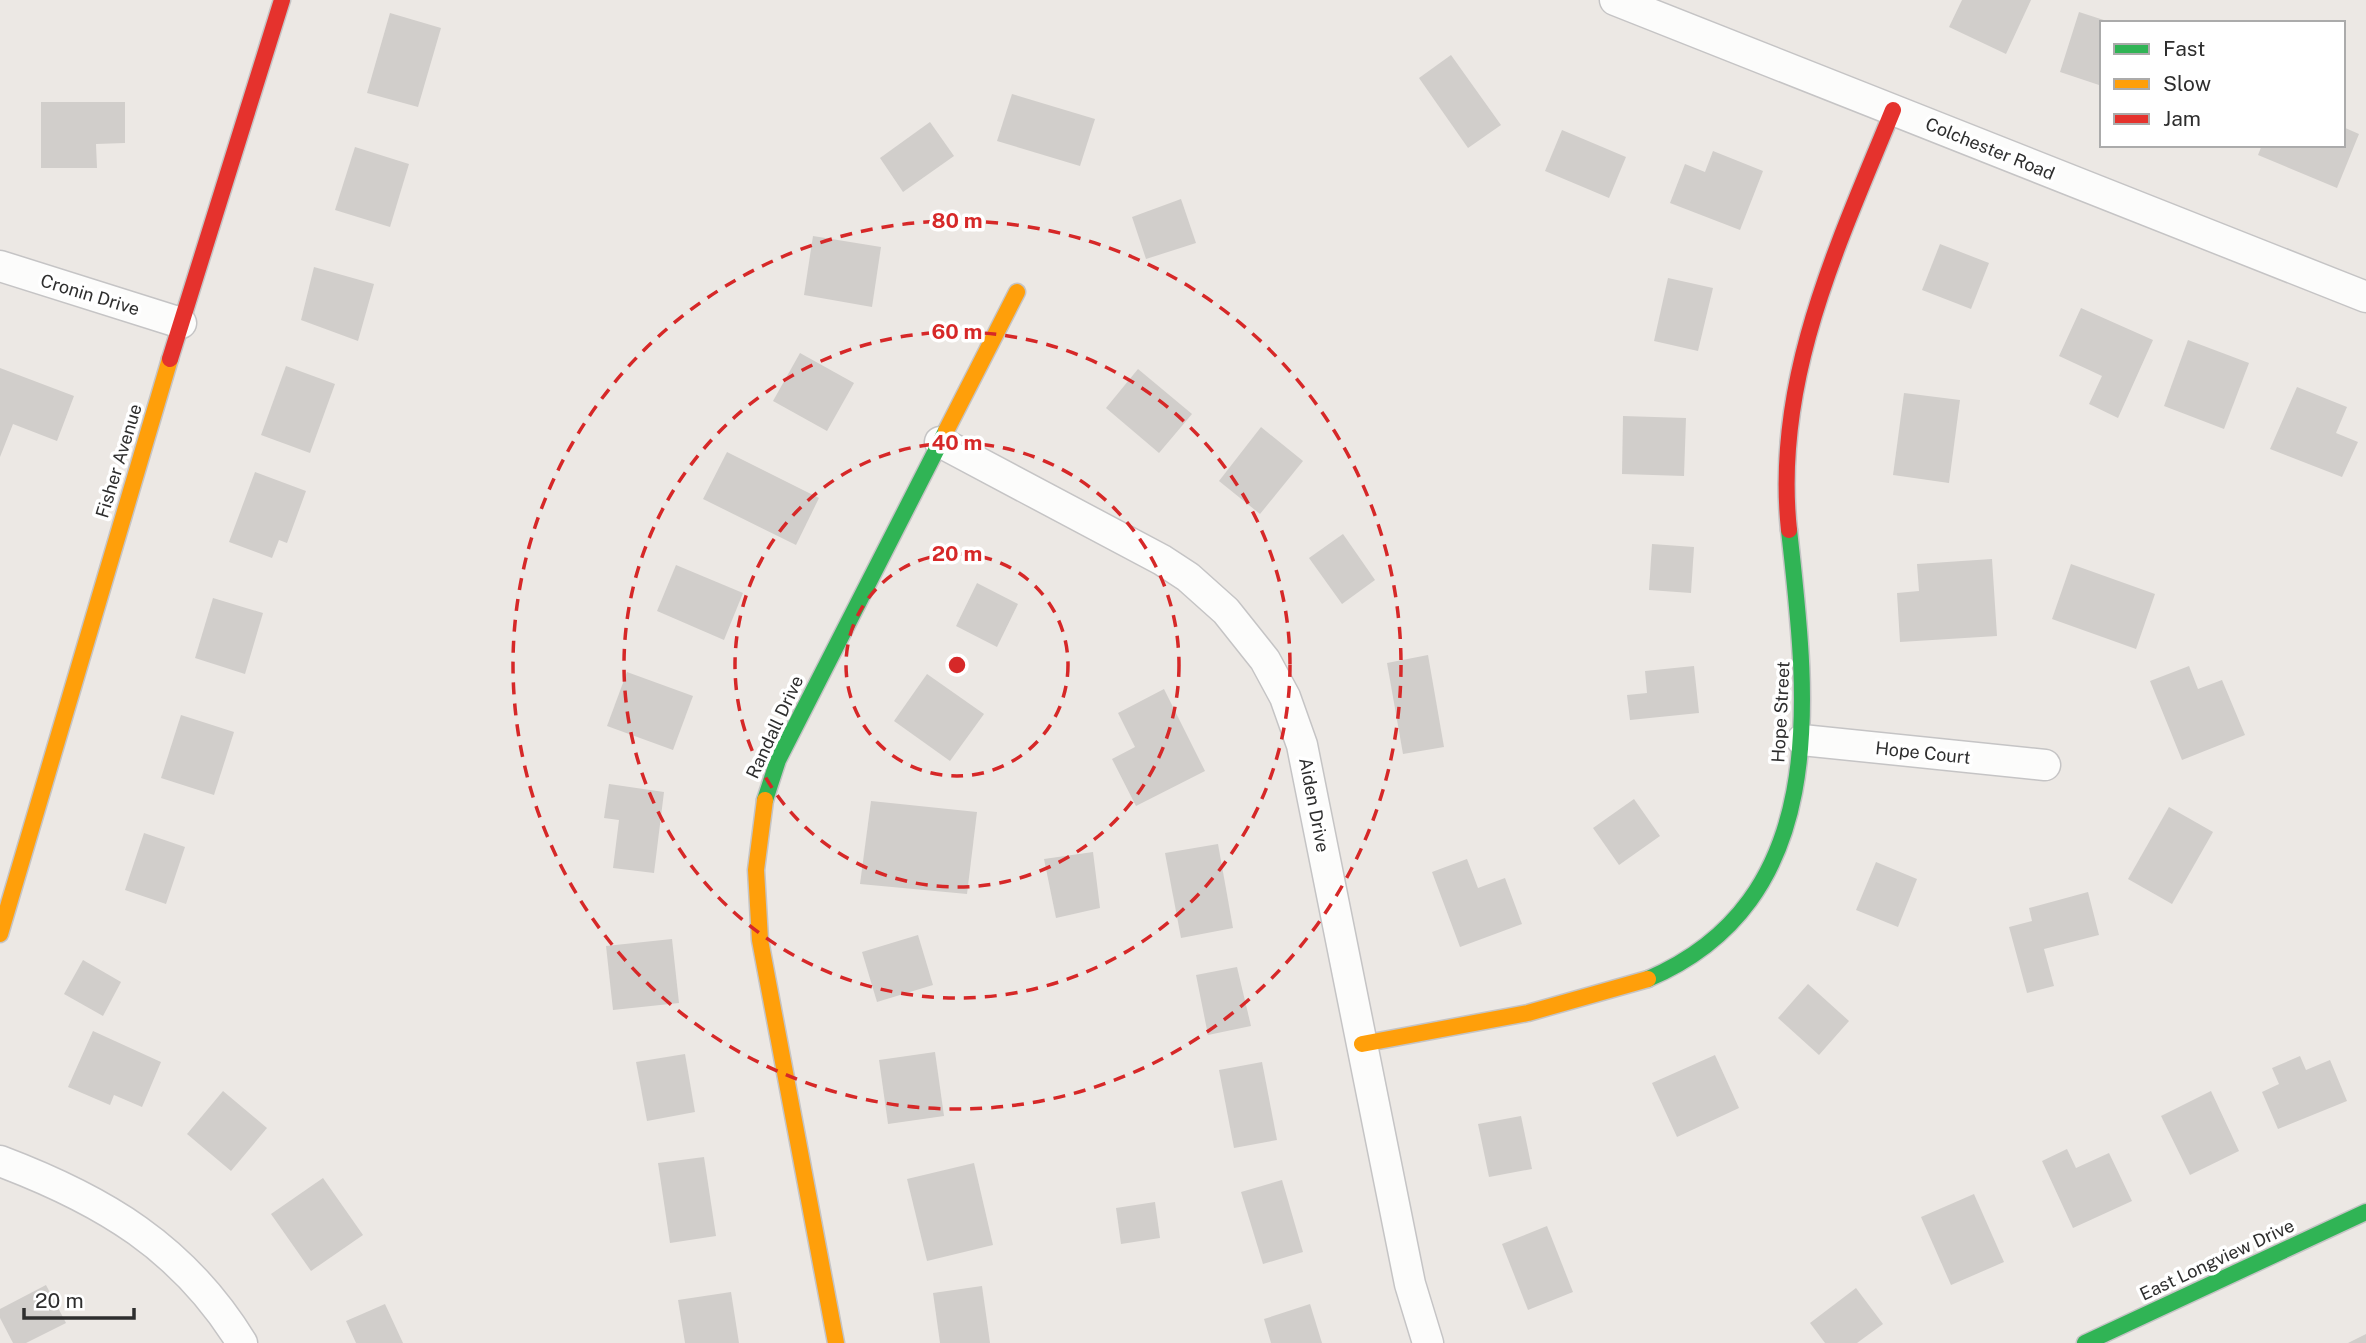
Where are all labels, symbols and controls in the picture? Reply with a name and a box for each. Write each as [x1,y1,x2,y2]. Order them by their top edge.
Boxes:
legend [2100,21,2345,147]
text: Fast [2163,36,2205,61]
text: Slow [2163,71,2211,96]
text: Jam [2163,106,2201,131]
street label: Colchester Road [1922,113,2058,184]
text: 80 m [931,208,983,233]
street label: Cronin Drive [38,270,142,320]
text: 60 m [932,319,982,344]
street label: Fisher Avenue [91,401,146,520]
text: 40 m [932,430,982,455]
text: 20 m [932,541,982,566]
centre of rings [945,653,969,677]
street label: Hope Street [1767,661,1794,763]
street label: Randall Drive [742,672,808,782]
street label: Hope Court [1874,737,1972,768]
street label: Aiden Drive [1295,756,1334,854]
street label: East Longview Drive [2136,1215,2297,1305]
scale bar [24,1276,135,1320]
text: 20 m [35,1288,84,1313]

